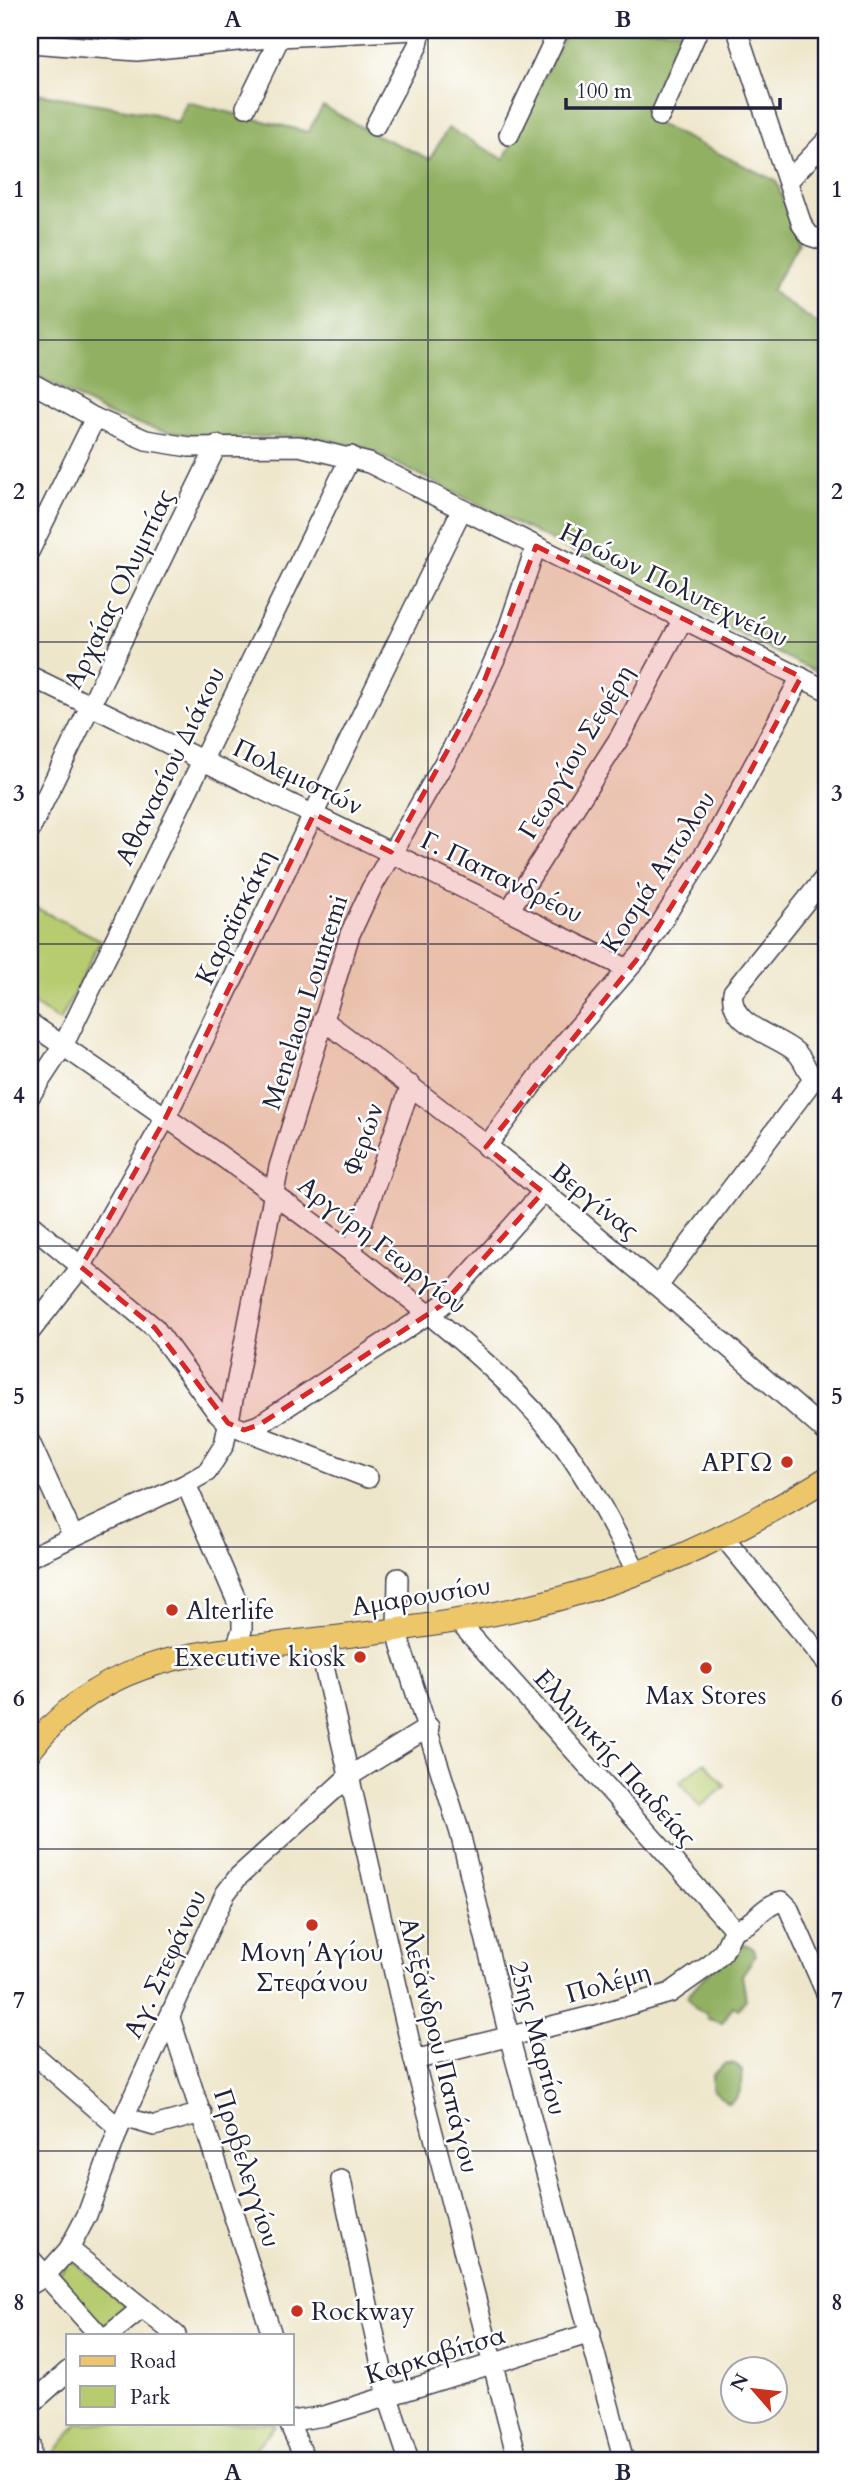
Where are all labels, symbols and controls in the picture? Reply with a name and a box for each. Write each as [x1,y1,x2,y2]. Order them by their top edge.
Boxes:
text: A [224,4,242,35]
text: B [615,4,631,35]
scale bar [566,66,779,110]
text: 100 m [576,77,632,106]
text: 1 [13,174,25,205]
text: 1 [831,174,843,205]
text: 2 [13,476,25,507]
text: 2 [831,476,843,507]
street label: Αρχαίας Ολυμπίας [55,483,183,695]
street label: Ηρώων Πολυτεχνείου [554,514,794,656]
street label: Γεωργίου Σεφέρη [510,658,642,846]
street label: Αθανασίου Διάκου [107,661,233,871]
street label: Πολεμιστών [227,730,369,824]
text: 3 [13,778,25,809]
text: 3 [831,778,843,809]
street label: Κοσμά Αιτωλου [593,784,723,960]
street label: Γ. Παπανδρέου [415,823,589,931]
street label: Καραϊσκάκη [187,844,283,990]
street label: Menelaou Lountemi [254,890,356,1114]
text: 4 [13,1080,25,1111]
text: 4 [831,1080,843,1111]
street label: Φερών [334,1098,392,1180]
street label: Βεργίνας [543,1155,647,1247]
street label: Αργύρη Γεωργίου [290,1168,474,1322]
text: 5 [13,1381,25,1412]
text: 5 [831,1381,843,1412]
place label: ΑΡΓΩ [701,1445,773,1480]
marker: ΑΡΓΩ [779,1454,795,1470]
street label: Αμαρουσίου [349,1568,493,1624]
place label: Alterlife [186,1593,274,1628]
marker: Alterlife [164,1602,180,1618]
place label: Executive kiosk [174,1640,346,1675]
marker: Executive kiosk [352,1649,368,1665]
marker: Max Stores [698,1660,714,1676]
street label: Ελληνικής Παιδείας [526,1662,704,1854]
place label: Max Stores [646,1678,766,1713]
text: 6 [13,1683,25,1714]
text: 6 [831,1683,843,1714]
street label: Αγ. Στεφάνου [115,1884,215,2044]
street label: Αλεξάνδρου Παπάγου [390,1913,488,2177]
marker: Μονη΄Αγίου Στεφάνου [304,1917,320,1933]
place label: Μονη΄Αγίου Στεφάνου [240,1935,384,2000]
street label: Πολέμη [562,1954,654,2012]
street label: 25ης Μαρτίου [501,1957,575,2119]
text: 7 [13,1985,25,2016]
text: 7 [831,1985,843,2016]
street label: Προβελεγγίου [205,2084,289,2252]
text: 8 [13,2287,25,2318]
text: 8 [831,2287,843,2318]
place label: Rockway [311,2294,415,2329]
marker: Rockway [289,2303,305,2319]
street label: Καρκαβίτσα [361,2317,509,2393]
legend [66,2334,294,2424]
text: Road [130,2347,176,2376]
north arrow [720,2354,790,2424]
text: N [725,2369,755,2396]
text: Park [130,2383,171,2412]
text: A [224,2457,242,2488]
text: B [615,2457,631,2488]

